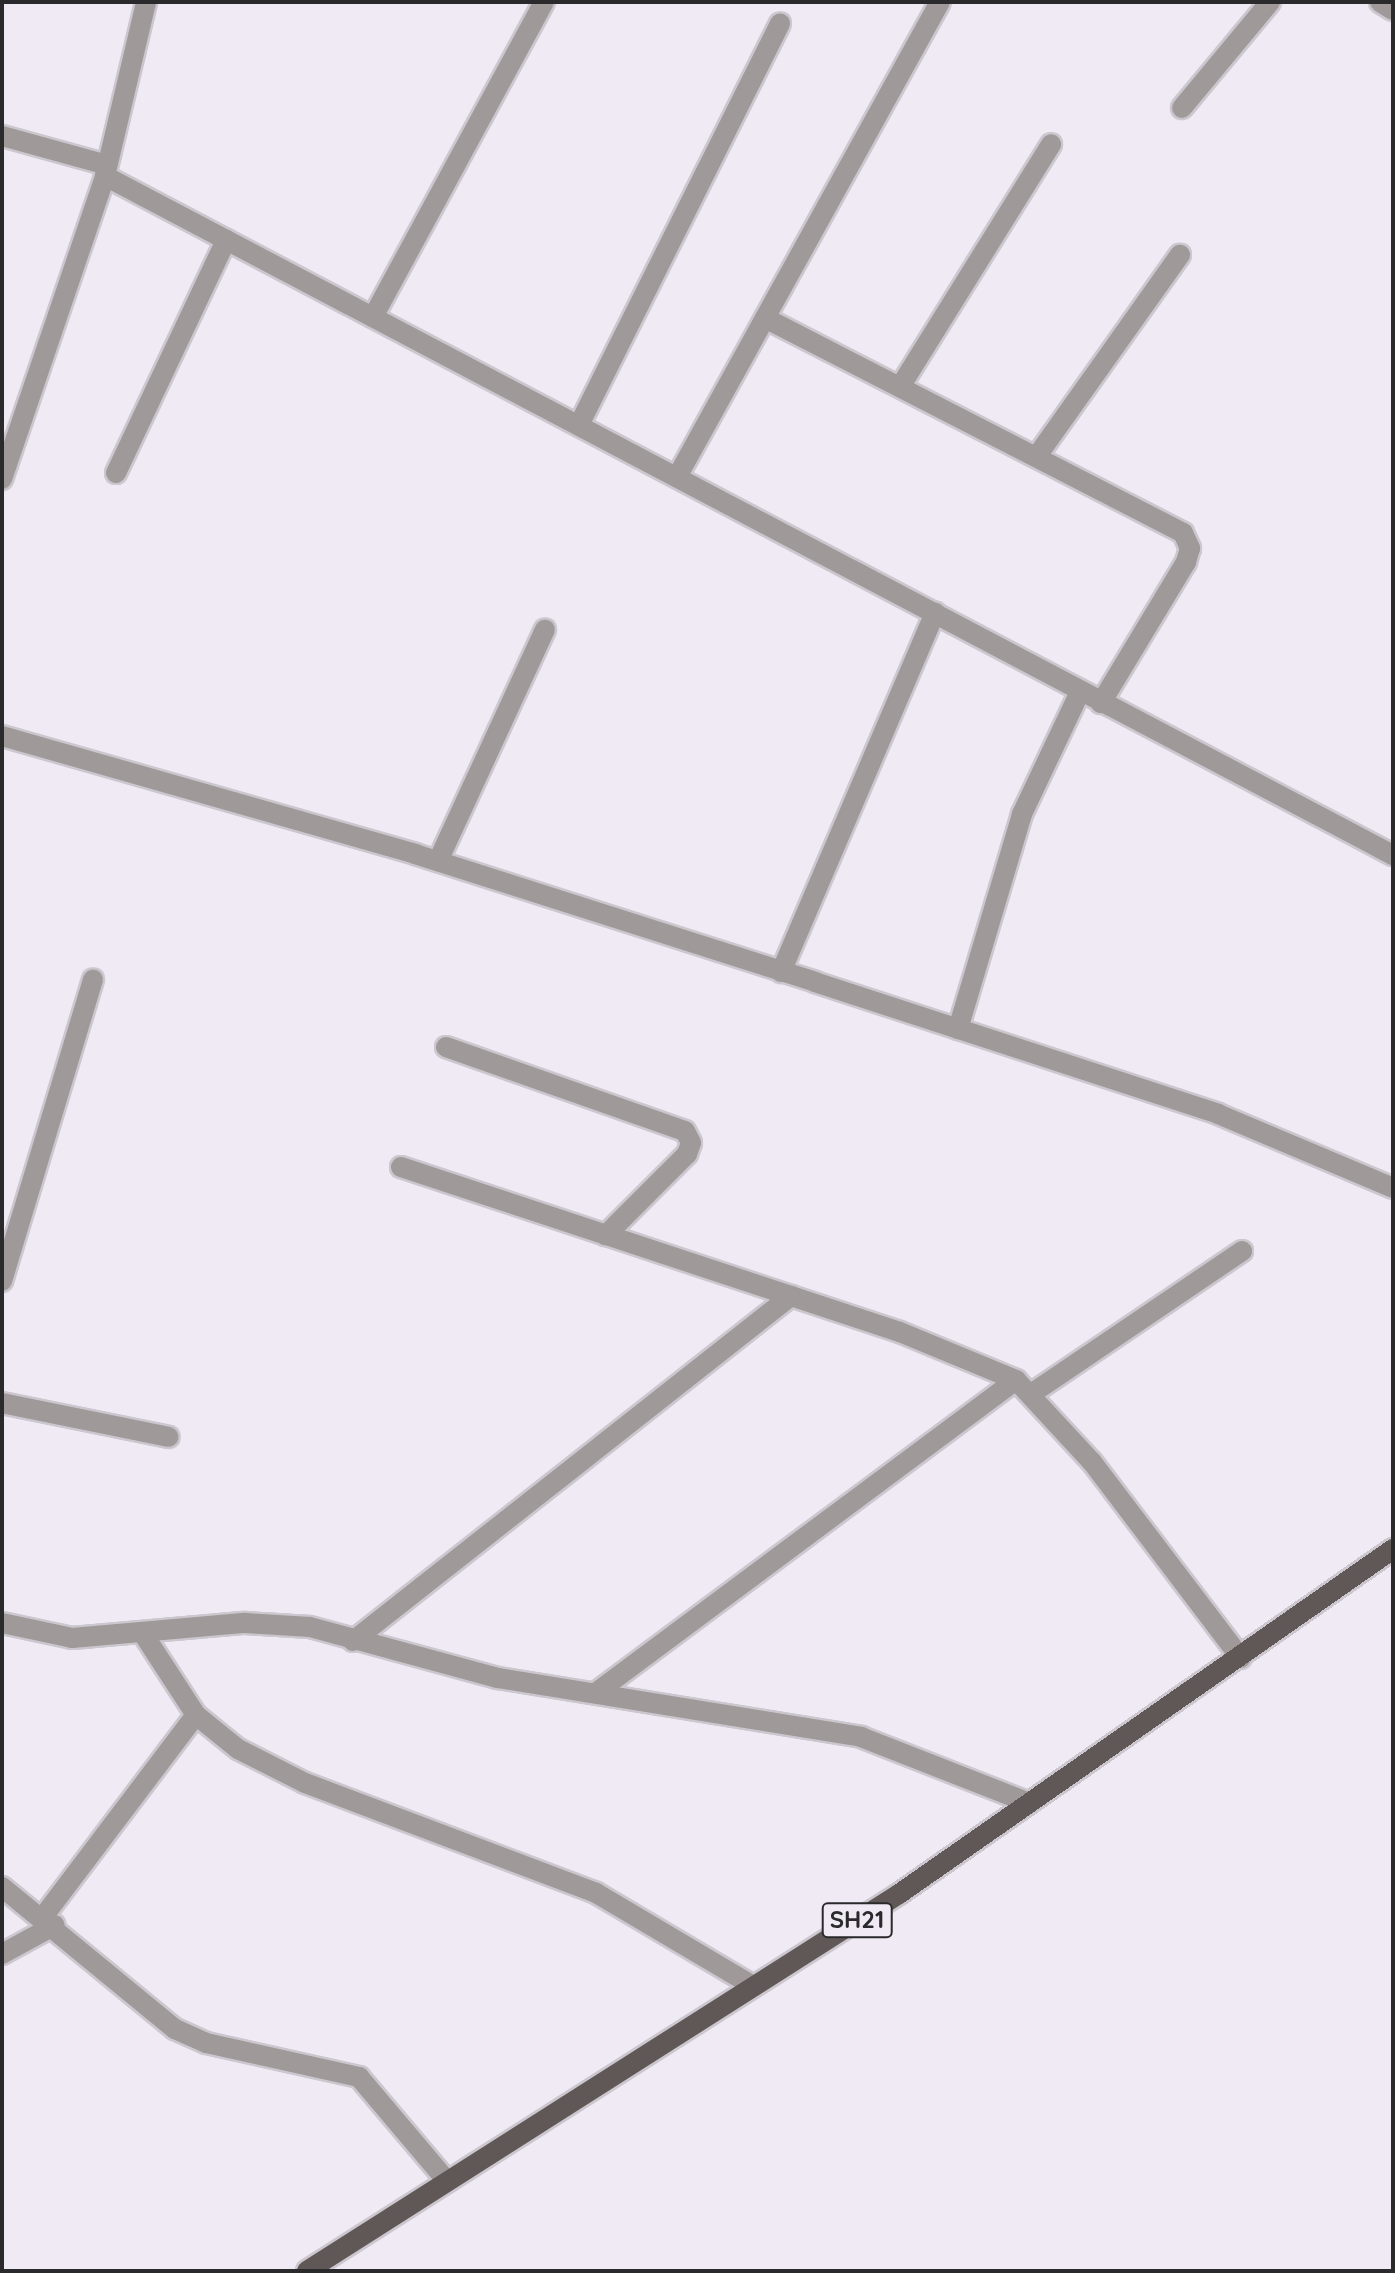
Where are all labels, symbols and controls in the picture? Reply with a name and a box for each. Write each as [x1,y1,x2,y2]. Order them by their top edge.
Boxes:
road number: SH21 [821,1900,893,1940]

